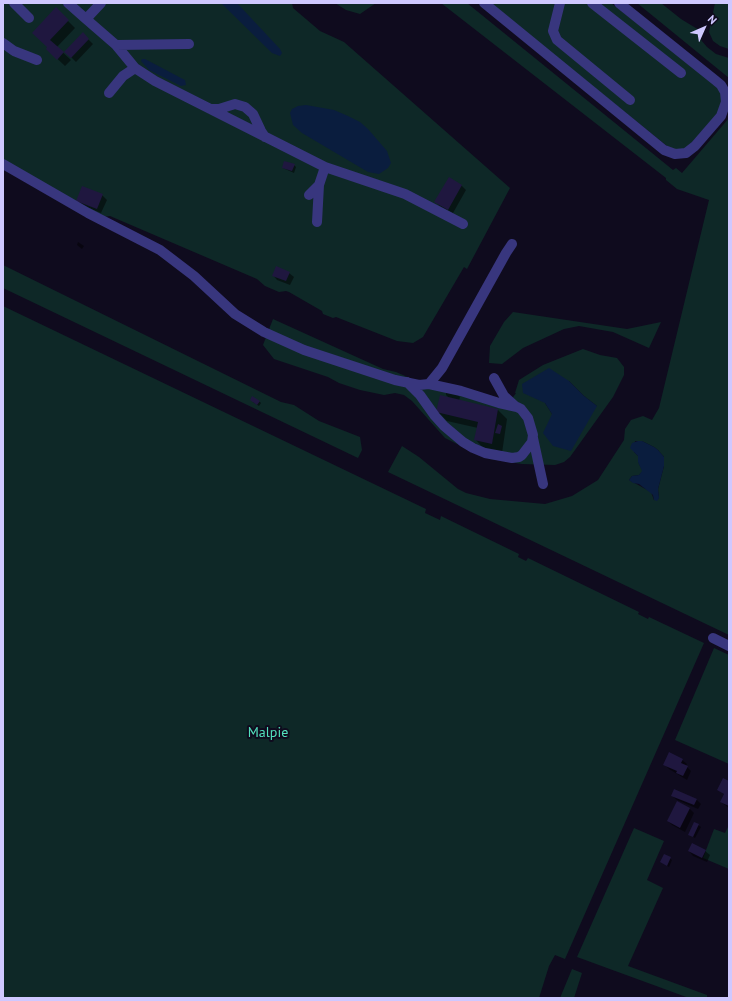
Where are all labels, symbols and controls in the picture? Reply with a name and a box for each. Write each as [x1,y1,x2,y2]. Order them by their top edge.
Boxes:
north arrow [684,8,724,48]
text: N [705,12,720,27]
park label: Malpie [248,725,288,741]

